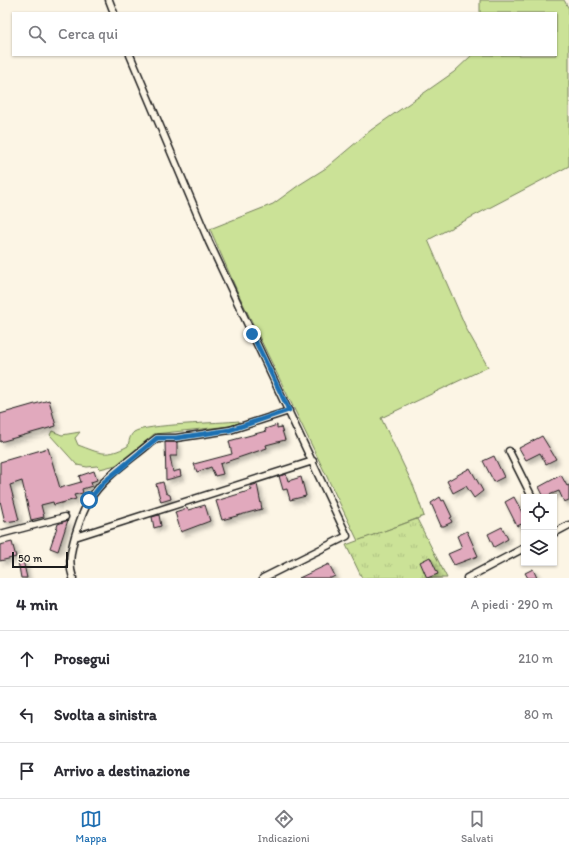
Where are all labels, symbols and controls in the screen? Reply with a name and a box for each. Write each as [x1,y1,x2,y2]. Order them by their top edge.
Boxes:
search box [12,12,557,56]
icon: search [26,23,48,45]
text: Cerca qui [58,25,118,43]
route end [243,325,261,343]
route start [80,491,98,509]
map controls [521,494,557,566]
button: locate [521,494,557,530]
button: layers [521,530,557,566]
scale bar [12,550,68,569]
text: 50 m [18,552,42,565]
text: 4 min [16,594,58,614]
text: A piedi · 290 m [471,597,553,612]
icon: ahead [16,648,38,670]
text: Prosegui [54,650,110,668]
text: 210 m [518,651,553,666]
icon: left [16,704,38,726]
text: Svolta a sinistra [54,706,157,724]
text: 80 m [524,707,553,722]
icon: arrive [16,760,38,782]
text: Arrivo a destinazione [54,762,190,780]
tab: Mappa [76,808,107,845]
tab: Indicazioni [258,808,310,845]
tab: Salvati [461,808,493,845]

